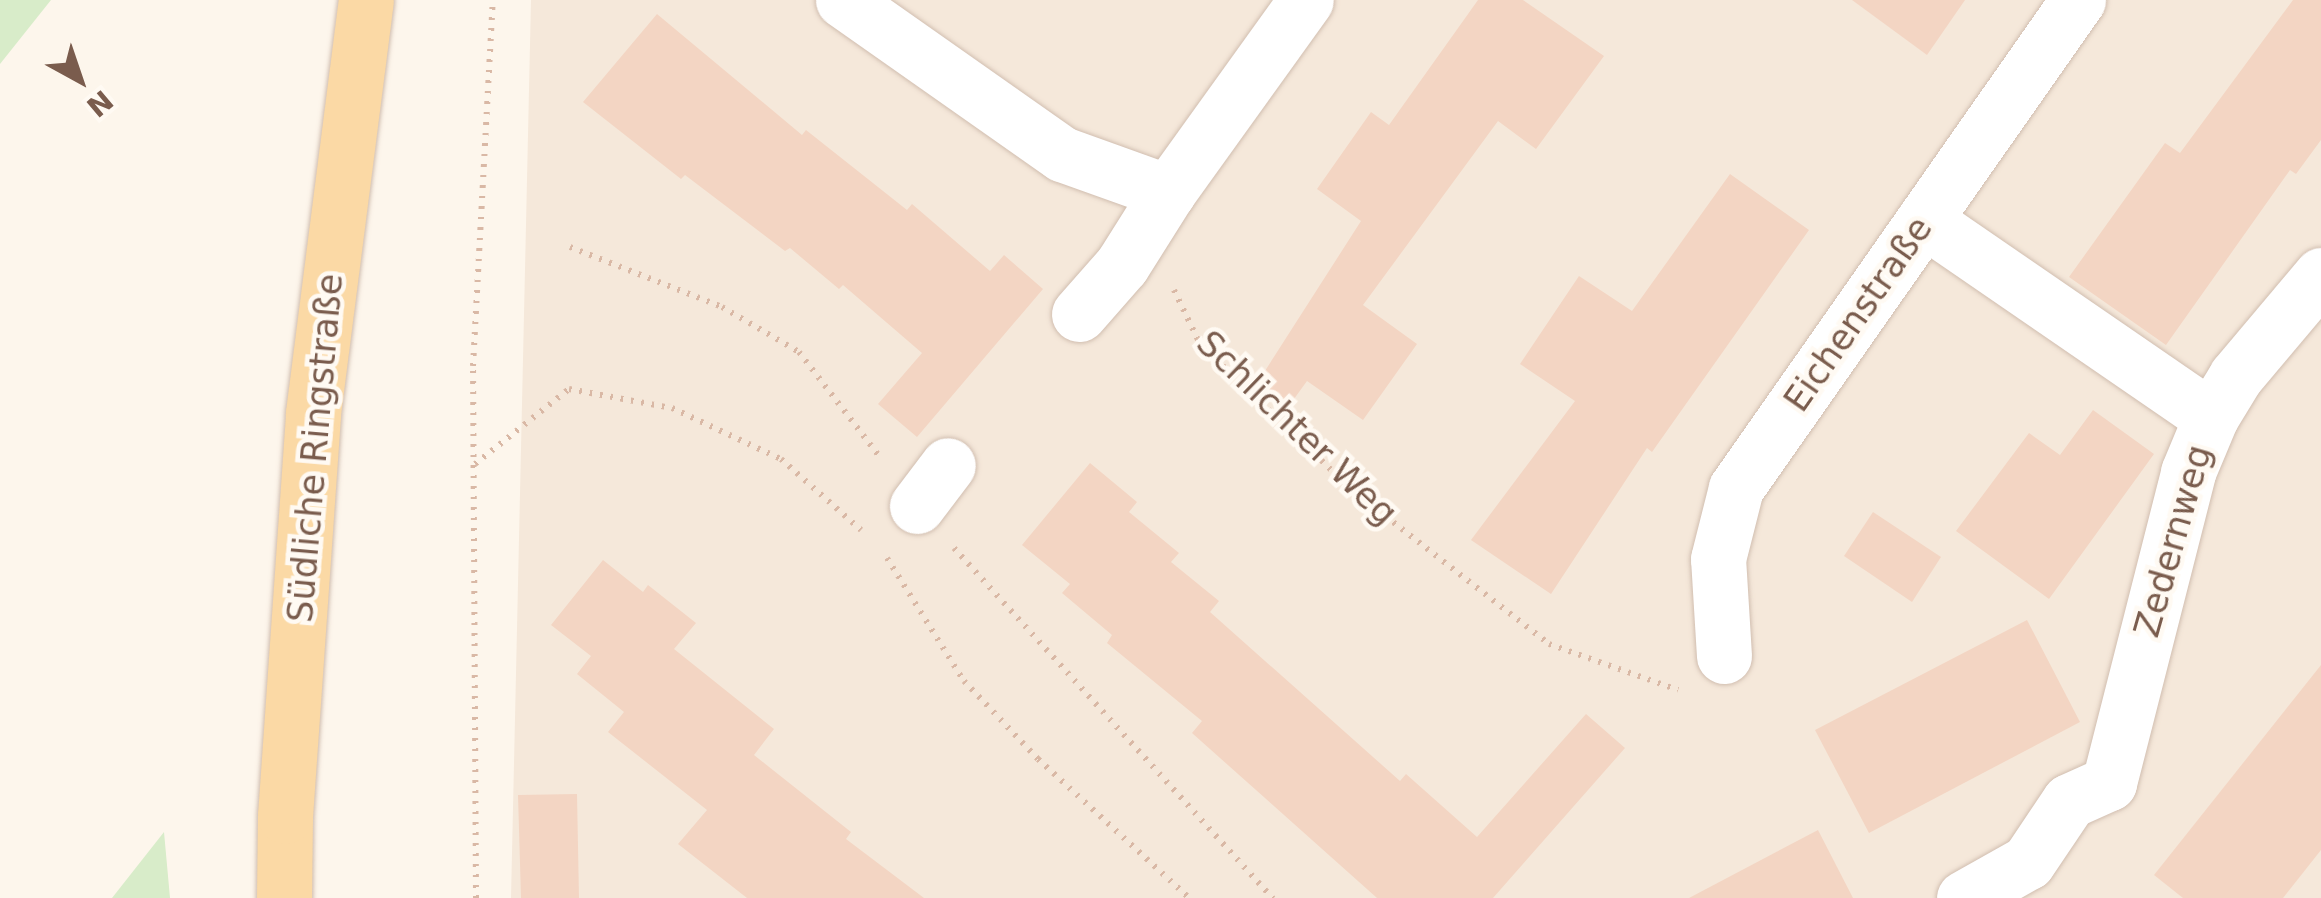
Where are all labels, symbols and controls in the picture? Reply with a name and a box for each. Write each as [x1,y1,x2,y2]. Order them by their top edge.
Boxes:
north arrow [30,30,130,130]
text: N [80,83,119,124]
street label: Eichenstraße [1775,208,1941,420]
street label: Südliche Ringstraße [279,272,351,624]
street label: Schlichter Weg [1188,322,1406,534]
street label: Zedernweg [2126,440,2220,642]

